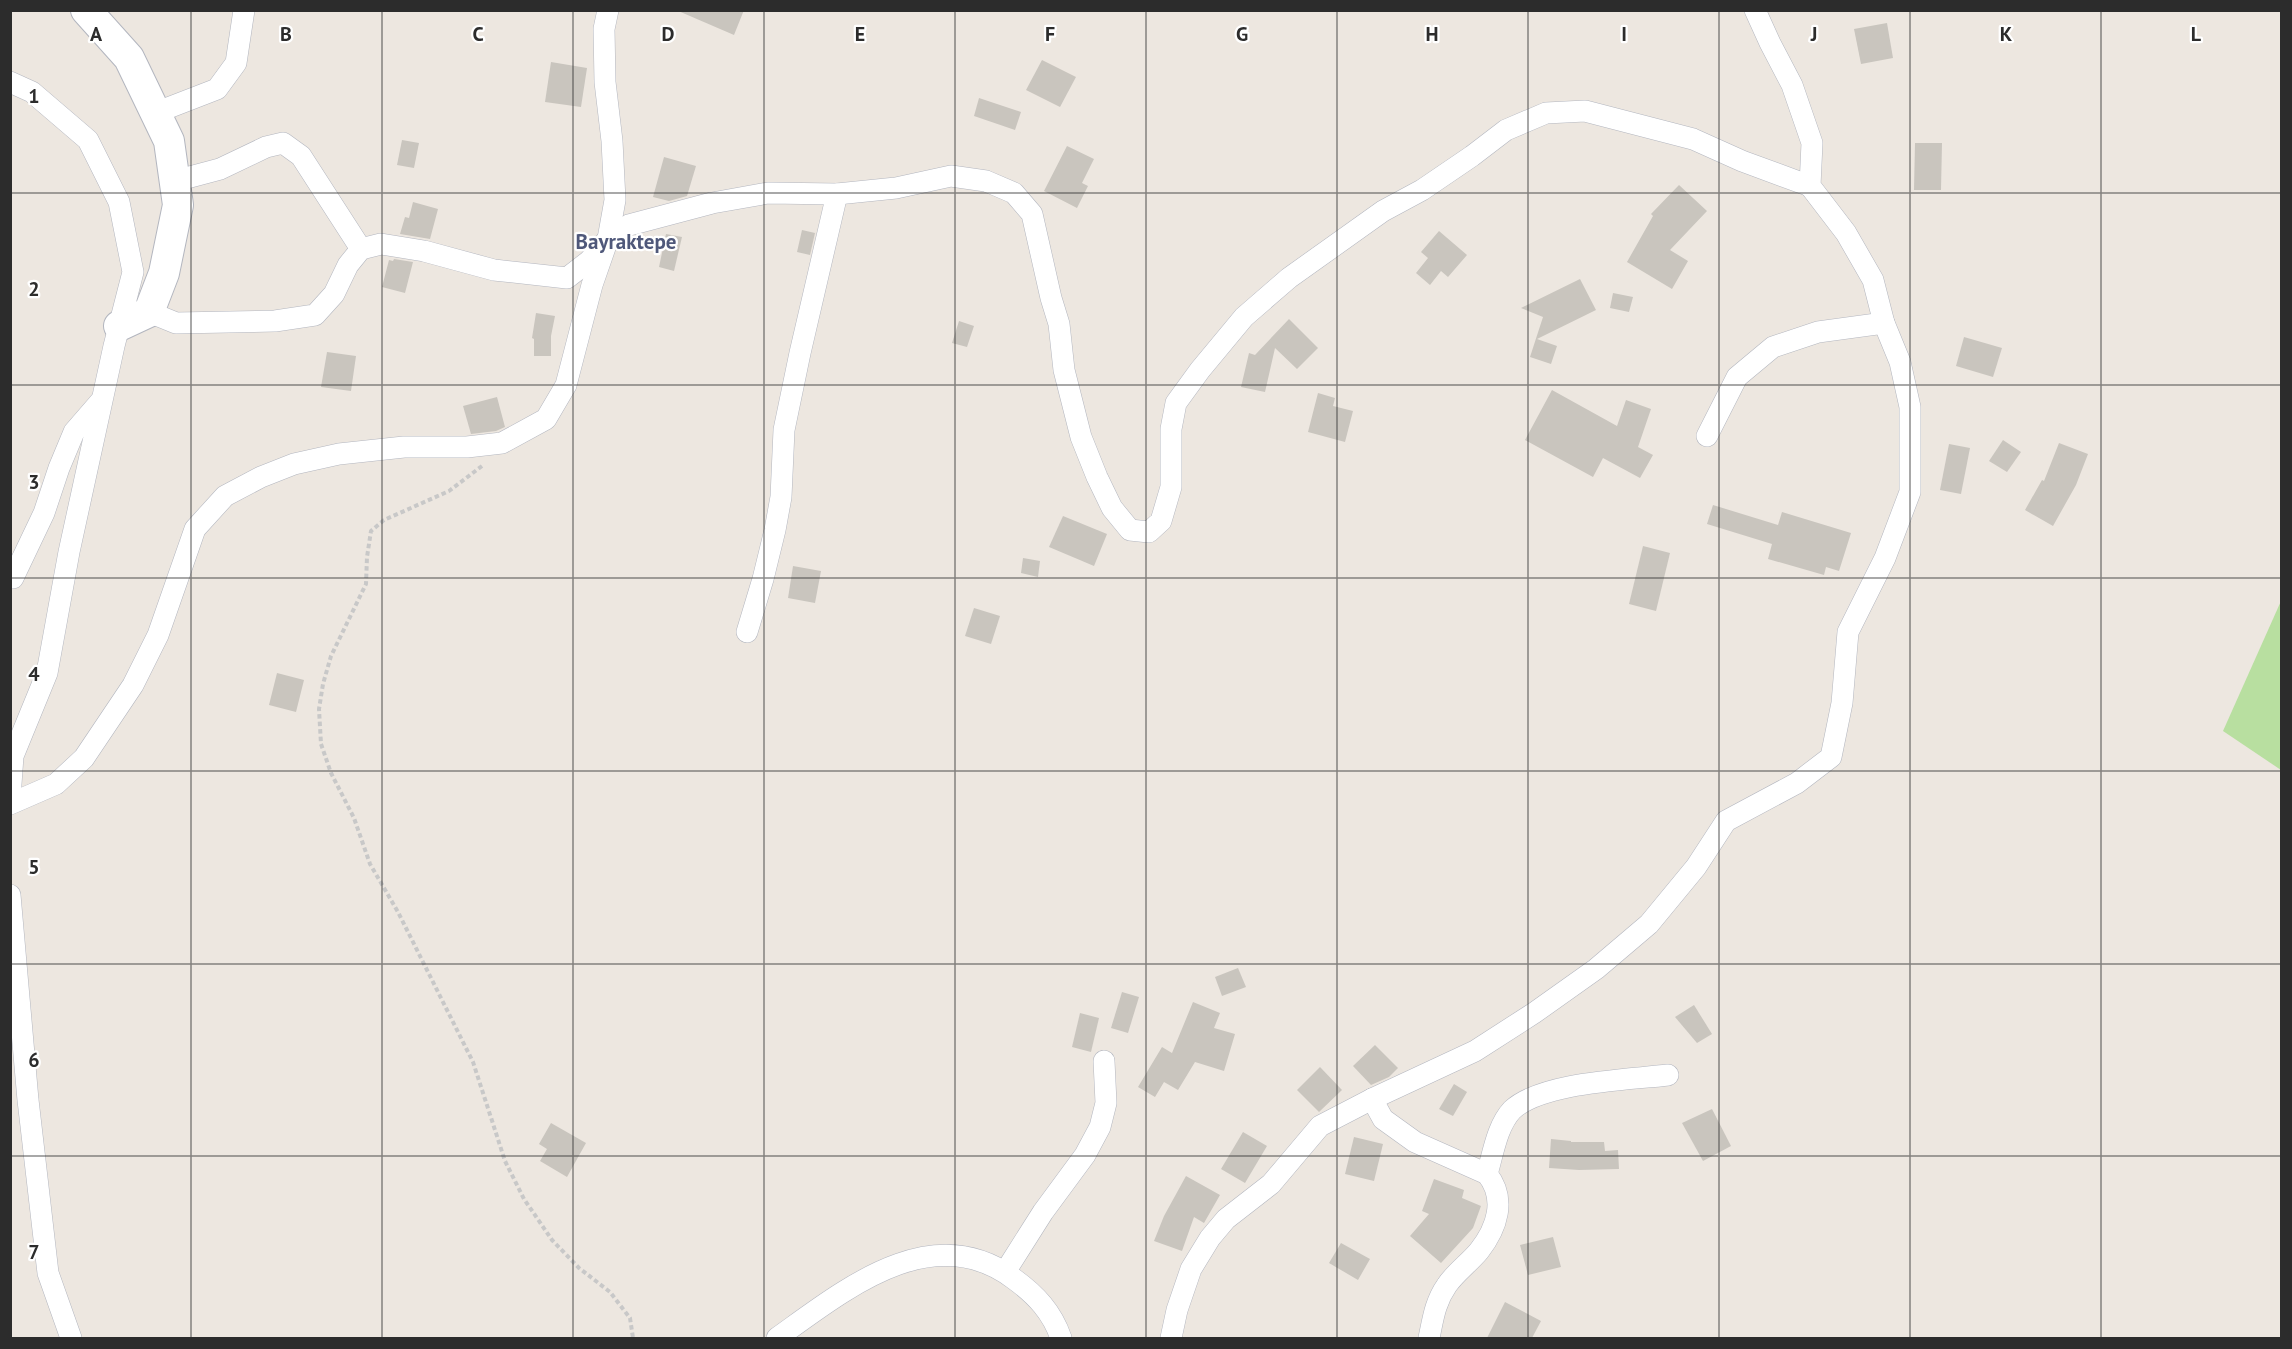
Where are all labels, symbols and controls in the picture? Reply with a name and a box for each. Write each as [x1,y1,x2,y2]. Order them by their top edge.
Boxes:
text: A [90,21,103,47]
text: B [280,21,292,47]
text: C [472,21,484,47]
text: D [662,21,675,47]
text: E [855,21,865,47]
text: F [1045,21,1055,47]
text: G [1236,21,1248,47]
text: H [1425,21,1439,47]
text: I [1621,21,1627,47]
text: J [1810,21,1817,47]
text: K [2000,21,2013,47]
text: L [2191,21,2202,47]
text: 1 [28,83,40,109]
district label: Bayraktepe [576,228,676,255]
text: 2 [28,276,40,302]
text: 3 [28,469,40,495]
text: 4 [28,661,40,687]
text: 5 [28,854,40,880]
text: 6 [28,1047,40,1073]
text: 7 [28,1239,40,1265]

